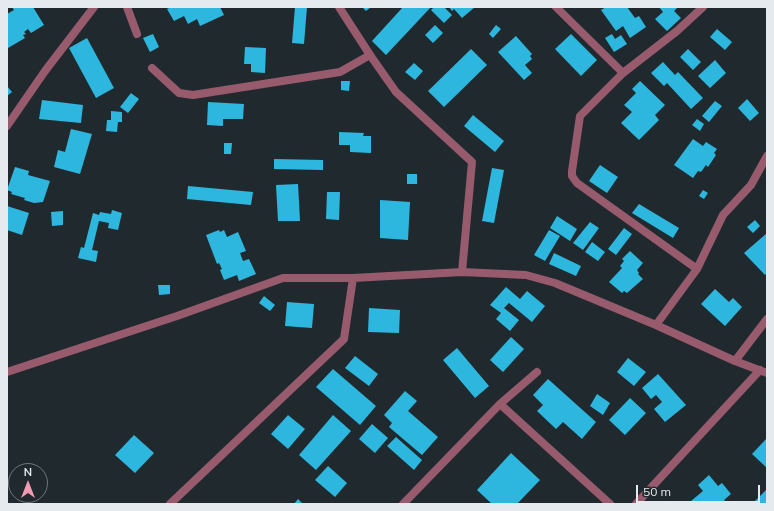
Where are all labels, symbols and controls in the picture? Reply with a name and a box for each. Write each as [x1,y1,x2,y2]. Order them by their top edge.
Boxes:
north arrow [8,463,48,503]
text: N [24,465,32,479]
scale bar [638,477,762,503]
text: 50 m [643,484,671,499]

